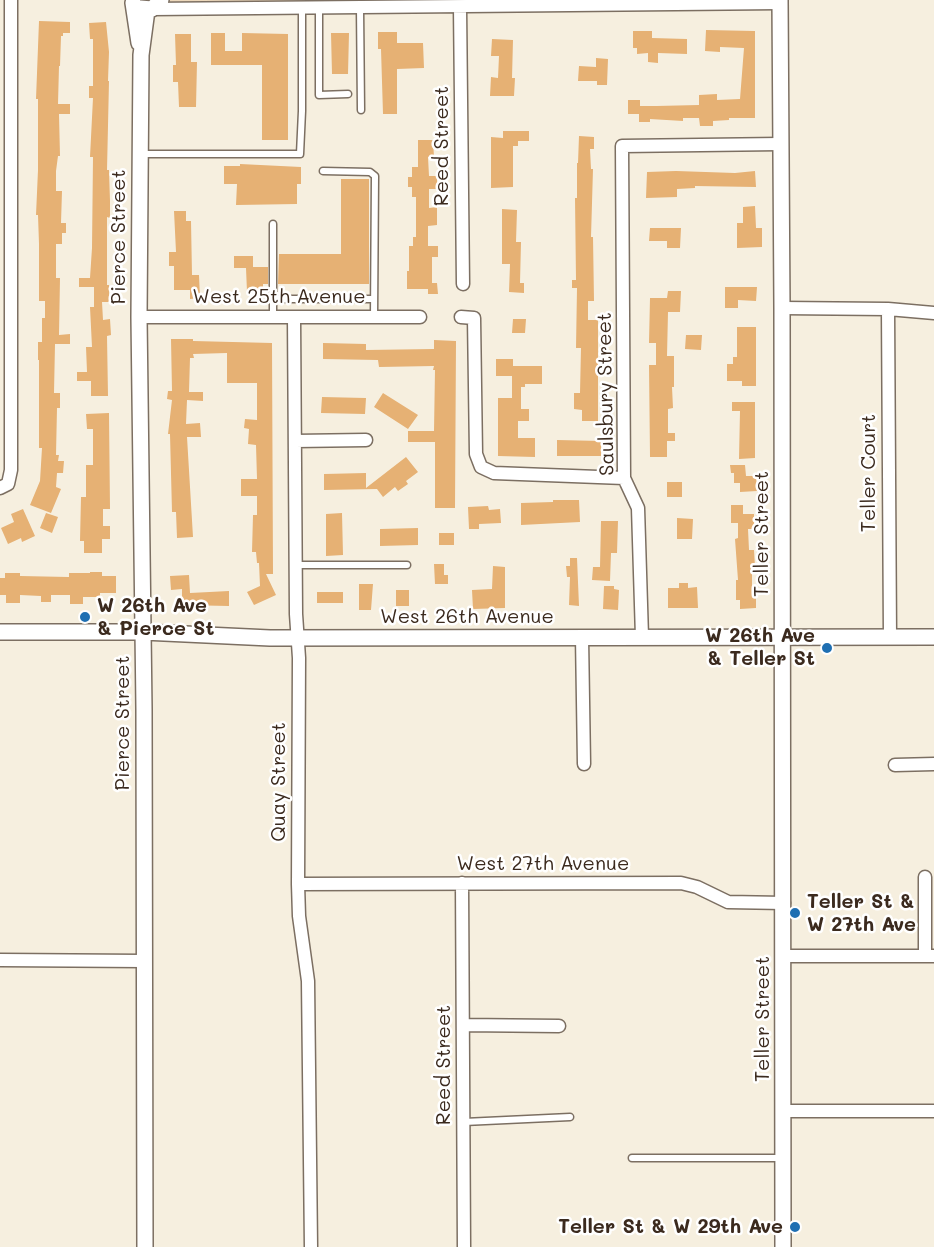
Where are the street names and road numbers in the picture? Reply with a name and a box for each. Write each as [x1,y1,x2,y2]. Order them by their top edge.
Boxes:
street label: Reed Street [430,86,454,206]
street label: Pierce Street [107,170,131,304]
street label: West 25th Avenue [192,285,366,309]
street label: Saulsbury Street [593,312,619,476]
street label: Teller Court [857,414,881,532]
street label: Teller Street [750,471,774,597]
street label: West 26th Avenue [380,605,554,629]
street label: Pierce Street [111,656,135,790]
street label: Quay Street [267,722,291,842]
street label: West 27th Avenue [457,852,629,876]
street label: Teller Street [751,956,775,1082]
street label: Reed Street [432,1005,456,1125]

